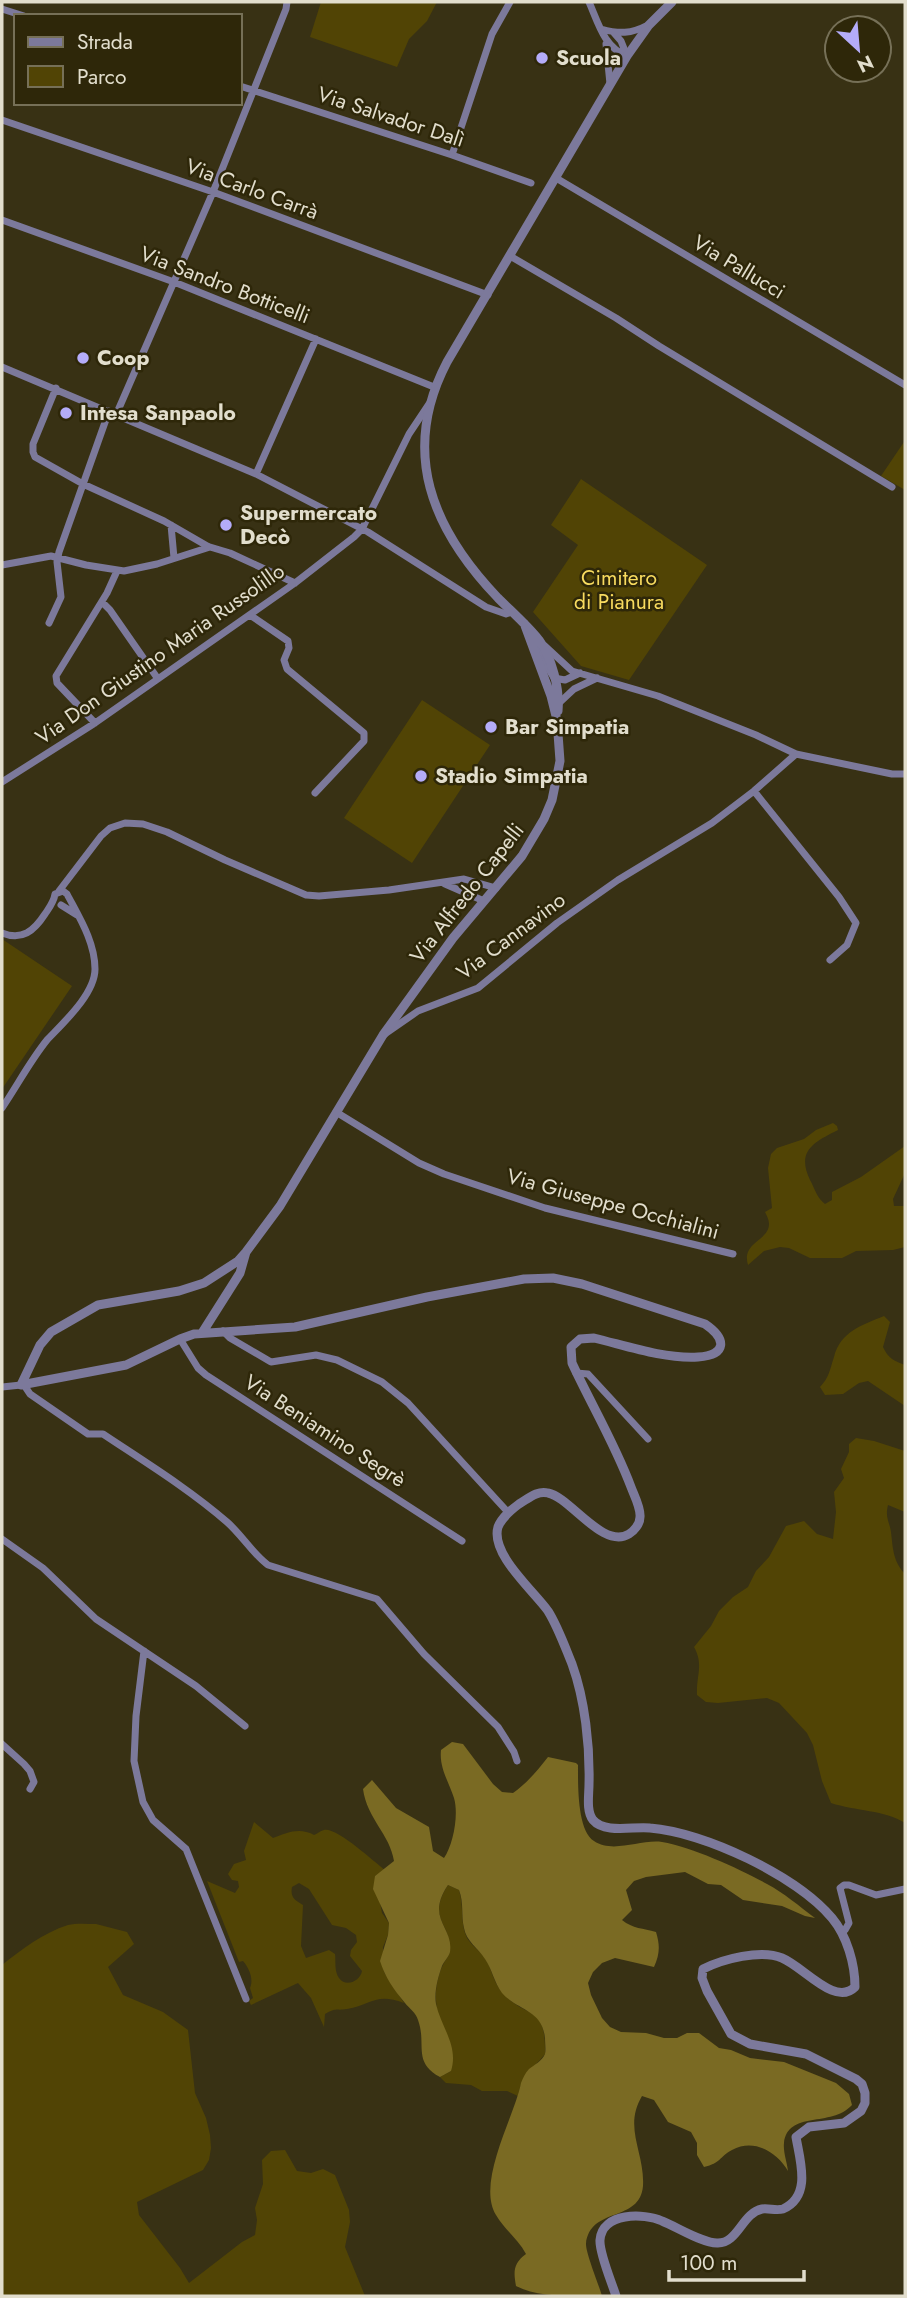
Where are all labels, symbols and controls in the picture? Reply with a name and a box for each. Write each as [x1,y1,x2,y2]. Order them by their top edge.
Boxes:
legend [14,14,242,105]
north arrow [823,14,893,84]
text: Strada [77,27,133,57]
place label: Scuola [556,43,621,73]
text: N [853,48,878,79]
marker: Scuola [534,50,550,66]
text: Parco [77,62,126,92]
street label: Via Salvador Dalì [314,79,468,155]
street label: Via Carlo Carrà [182,151,322,227]
street label: Via Pallucci [687,228,791,306]
street label: Via Sandro Botticelli [136,239,314,331]
place label: Coop [97,343,150,373]
marker: Coop [75,350,91,366]
place label: Intesa Sanpaolo [80,398,236,428]
marker: Intesa Sanpaolo [58,405,74,421]
place label: Supermercato Decò [240,498,377,552]
marker: Supermercato Decò [218,517,234,533]
street label: Via Don Giustino Maria Russolillo [29,556,291,752]
park label: Cimitero di Pianura [574,563,664,617]
place label: Bar Simpatia [505,712,629,742]
marker: Bar Simpatia [483,719,499,735]
place label: Stadio Simpatia [435,761,588,791]
marker: Stadio Simpatia [413,768,429,784]
street label: Via Alfredo Capelli [403,817,531,969]
street label: Via Cannavino [450,885,572,987]
street label: Via Giuseppe Occhialini [503,1161,723,1247]
street label: Via Beniamino Segrè [238,1367,412,1495]
scale bar [669,2238,804,2282]
text: 100 m [680,2248,737,2278]

